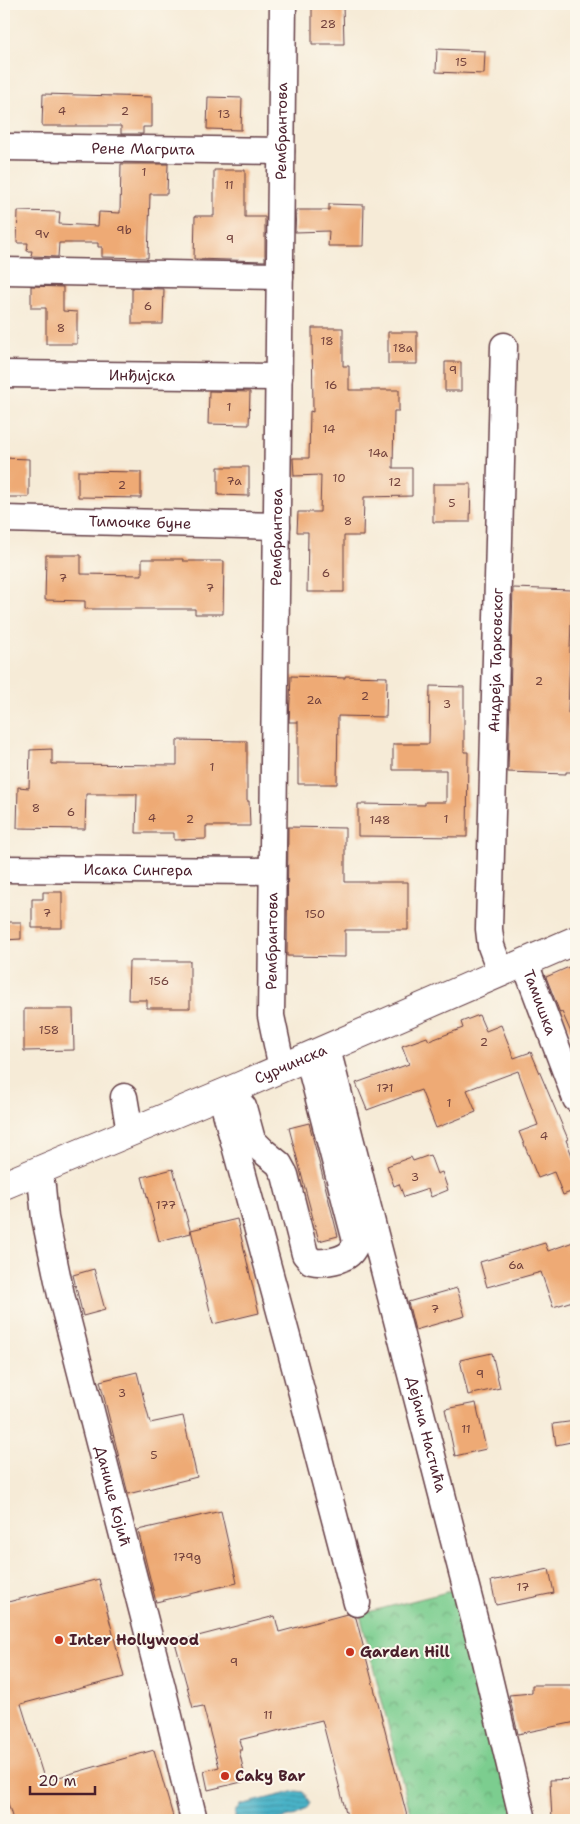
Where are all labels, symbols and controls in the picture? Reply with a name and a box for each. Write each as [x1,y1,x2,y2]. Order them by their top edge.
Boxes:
house number: 28 [320,16,336,32]
house number: 15 [455,54,467,70]
street label: Рембрантова [271,82,292,180]
house number: 4 [58,103,66,119]
house number: 2 [121,103,129,119]
house number: 13 [218,106,230,122]
street label: Рене Магрита [91,138,196,160]
house number: 1 [141,164,147,180]
house number: 11 [224,177,234,193]
house number: 9b [116,222,132,238]
house number: 9v [34,226,50,242]
house number: 9 [226,231,234,247]
house number: 6 [144,298,152,314]
house number: 8 [57,320,65,336]
house number: 18 [320,333,334,349]
house number: 18a [393,340,414,356]
house number: 9 [449,362,457,378]
street label: Инђијска [109,365,176,386]
house number: 16 [324,377,338,393]
house number: 1 [226,399,232,415]
house number: 14 [323,421,335,437]
house number: 14a [368,445,389,461]
house number: 10 [332,470,346,486]
house number: 7a [226,473,242,489]
house number: 12 [389,474,401,490]
house number: 2 [118,477,126,493]
street label: Рембрантова [266,488,287,586]
house number: 5 [448,495,456,511]
street label: Тимочке буне [88,511,192,534]
house number: 8 [344,513,352,529]
house number: 6 [322,565,330,581]
house number: 7 [59,570,67,586]
house number: 7 [206,580,214,596]
street label: Андреја Тарковског [484,587,508,733]
house number: 2 [535,673,543,689]
house number: 2 [361,688,369,704]
house number: 2a [306,692,322,708]
house number: 3 [443,696,451,712]
house number: 1 [209,759,215,775]
house number: 8 [32,800,40,816]
house number: 6 [67,804,75,820]
house number: 4 [148,810,156,826]
house number: 2 [186,811,194,827]
house number: 1 [443,811,449,827]
house number: 148 [370,812,390,828]
street label: Исака Сингера [83,860,193,880]
street label: Рембрантова [261,892,282,990]
house number: 7 [43,905,51,921]
house number: 150 [305,906,325,922]
street label: Тамишка [518,967,561,1039]
house number: 156 [149,973,169,989]
house number: 158 [39,1022,59,1038]
house number: 2 [480,1034,488,1050]
street label: Сурчинска [251,1039,330,1089]
house number: 171 [376,1080,394,1096]
house number: 1 [446,1095,452,1111]
house number: 4 [540,1128,548,1144]
house number: 3 [411,1169,419,1185]
house number: 177 [156,1197,176,1213]
house number: 6a [508,1257,524,1273]
house number: 7 [431,1301,439,1317]
house number: 9 [476,1366,484,1382]
street label: Дејана Настића [402,1374,451,1495]
house number: 3 [118,1385,126,1401]
house number: 11 [461,1421,471,1437]
street label: Данице Којић [90,1444,135,1549]
house number: 5 [150,1447,158,1463]
house number: 179g [173,1549,201,1565]
house number: 17 [517,1579,529,1595]
place label: Inter Hollywood [69,1630,199,1650]
marker: Inter Hollywood [53,1634,65,1646]
place label: Garden Hill [360,1642,450,1662]
marker: Garden Hill [344,1646,356,1658]
house number: 9 [230,1654,238,1670]
house number: 11 [263,1707,273,1723]
scale bar [30,1764,95,1796]
place label: Caky Bar [235,1766,306,1786]
marker: Caky Bar [219,1770,231,1782]
text: 20 m [38,1771,77,1791]

